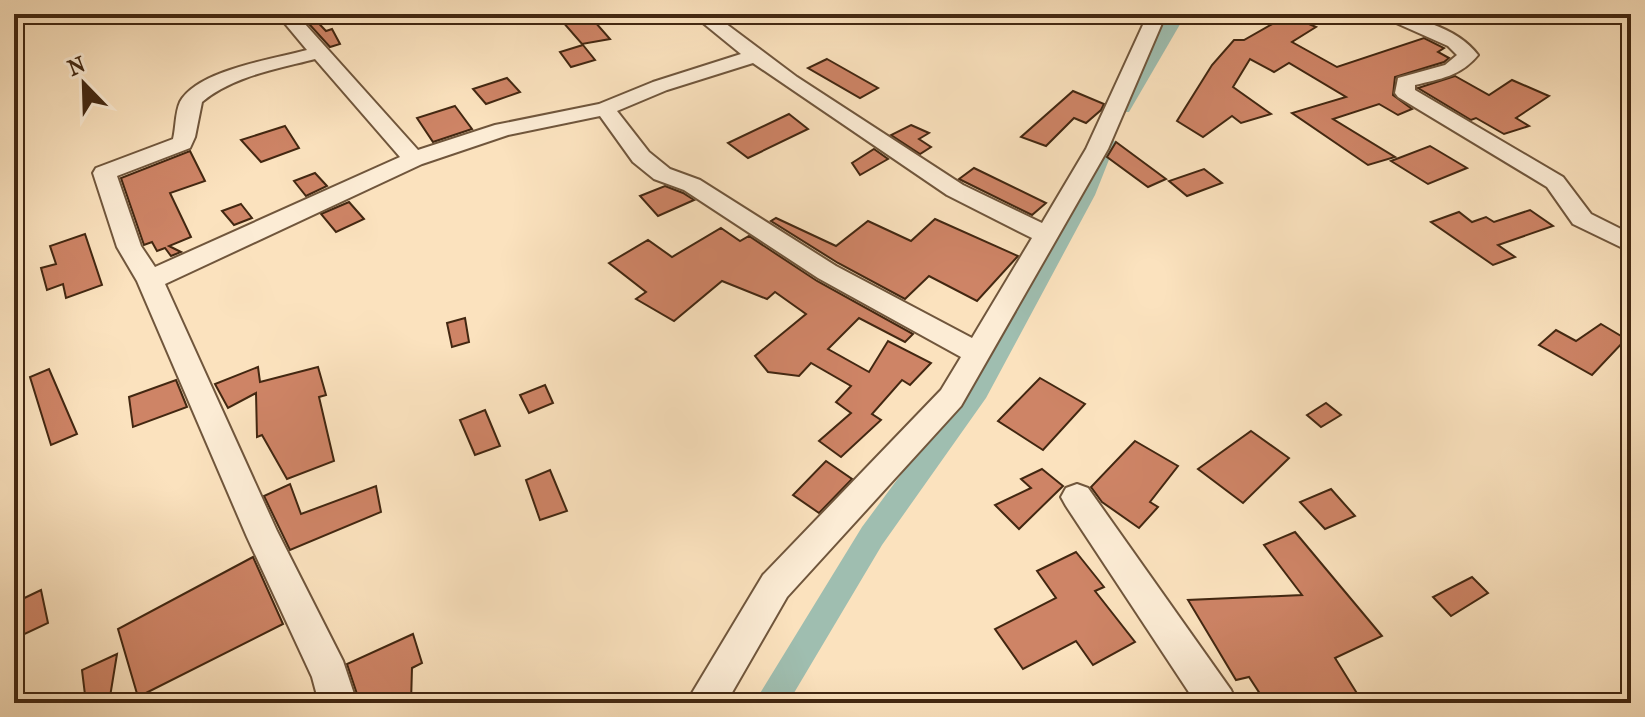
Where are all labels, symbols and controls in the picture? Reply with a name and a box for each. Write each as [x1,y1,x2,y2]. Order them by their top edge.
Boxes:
north arrow [44,44,124,124]
text: N [64,51,90,82]

